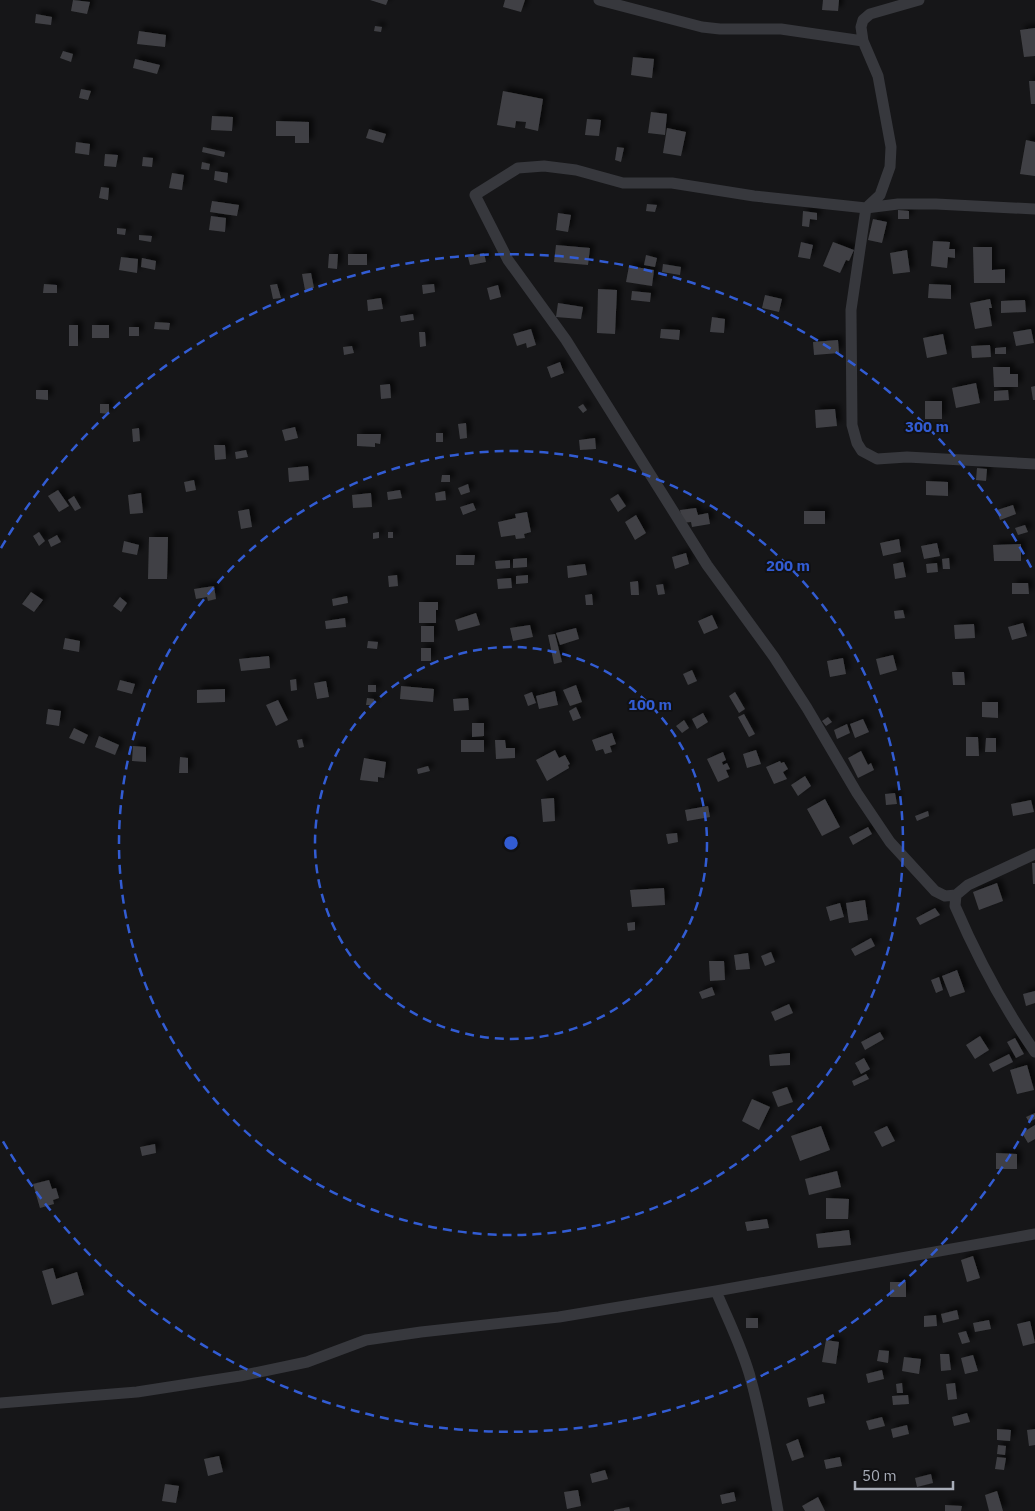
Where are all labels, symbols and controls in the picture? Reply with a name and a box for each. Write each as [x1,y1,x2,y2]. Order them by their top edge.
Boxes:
text: 300 m [905,417,949,436]
text: 200 m [766,556,810,575]
text: 100 m [628,695,672,714]
centre of rings [502,834,520,852]
scale bar [855,1458,952,1490]
text: 50 m [862,1466,897,1485]

